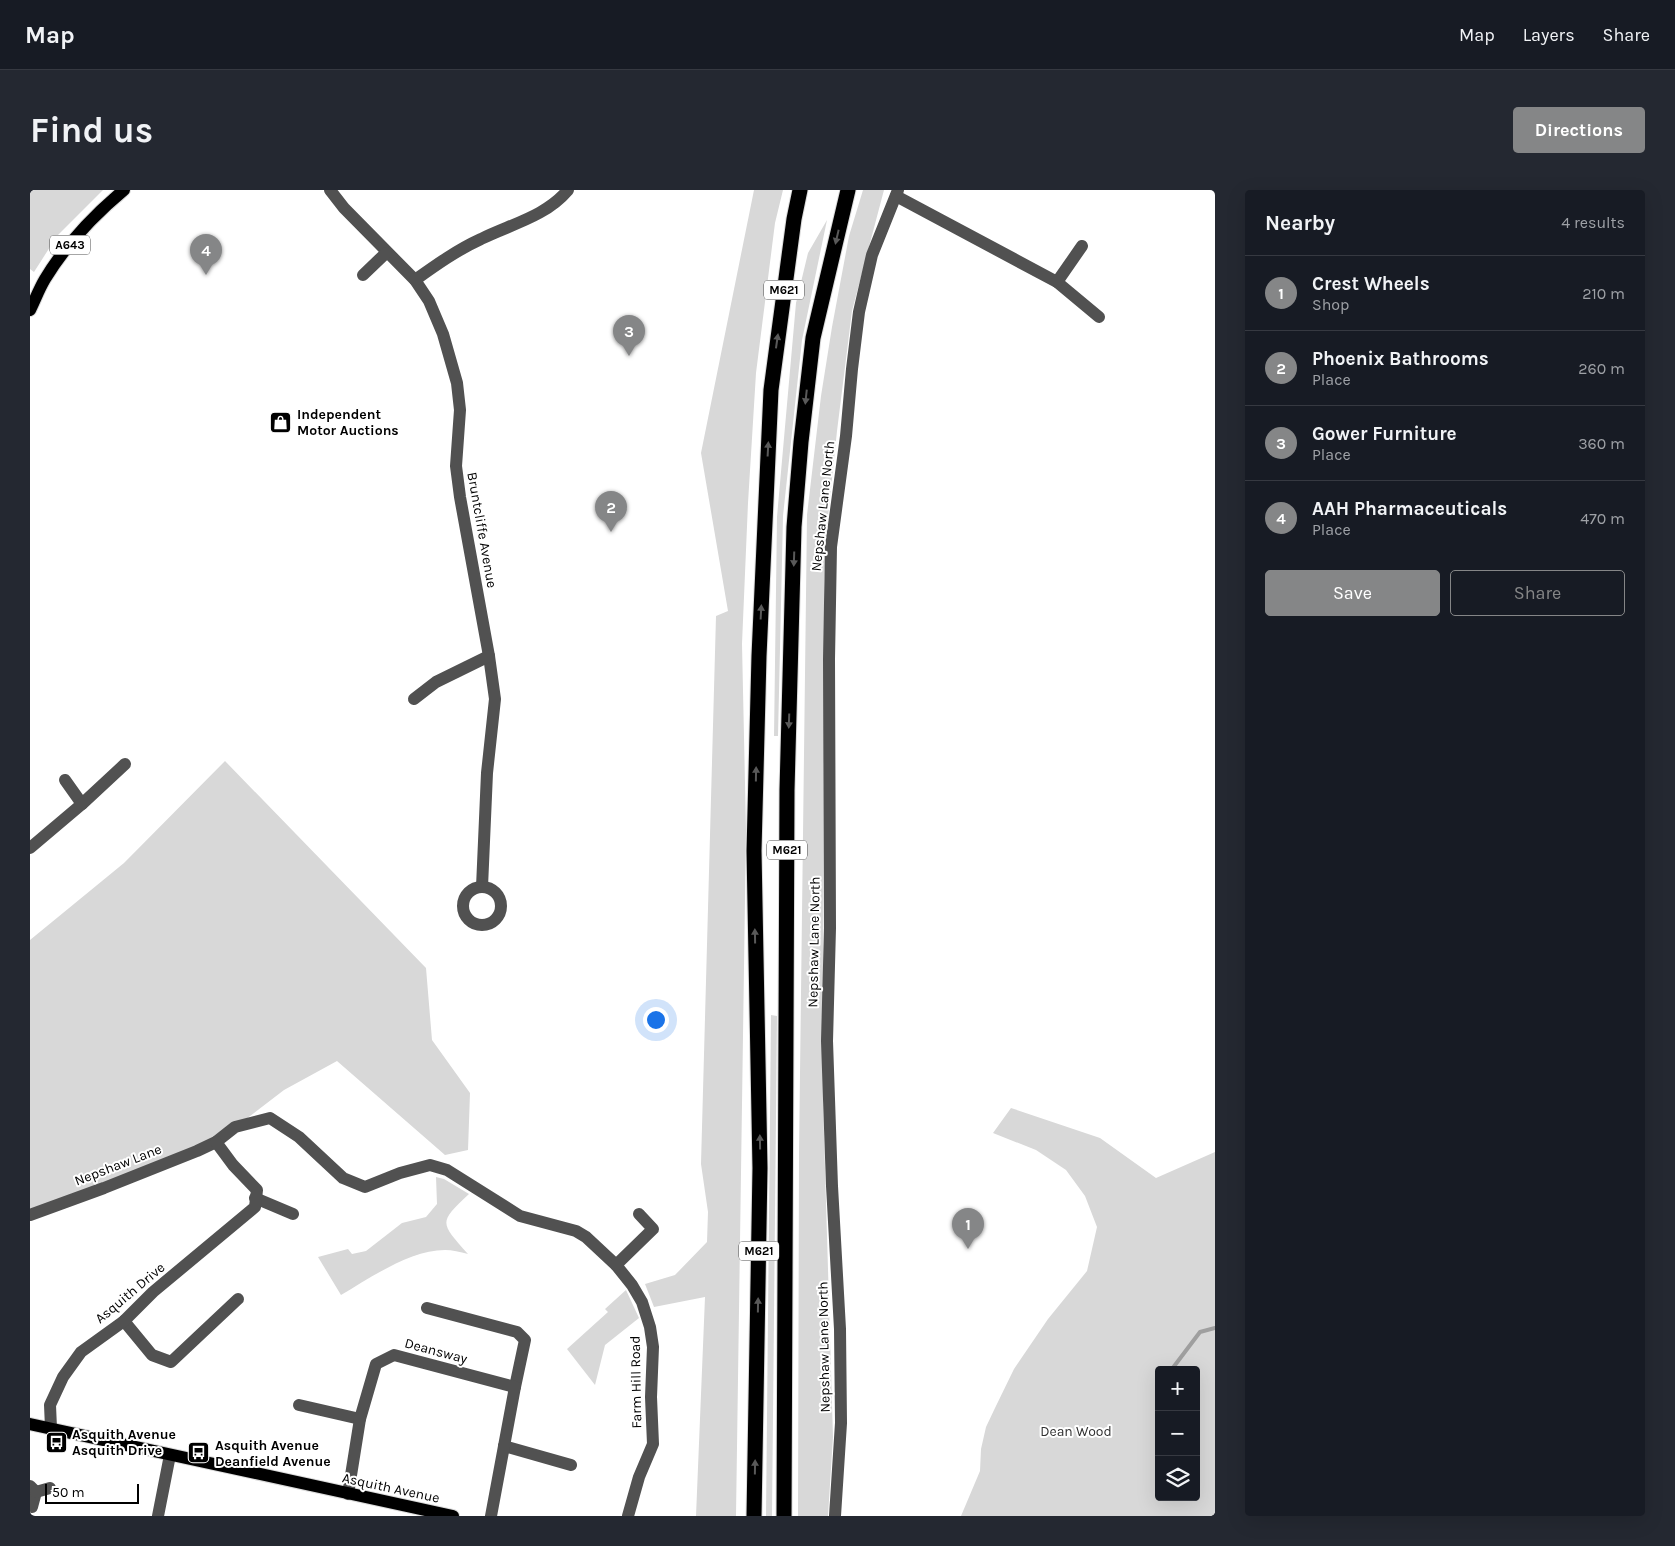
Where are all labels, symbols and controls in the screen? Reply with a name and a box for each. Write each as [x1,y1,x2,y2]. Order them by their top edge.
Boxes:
text: Map [25,21,75,49]
text: Map [1459,24,1495,46]
text: Layers [1523,24,1575,46]
text: Share [1603,24,1650,46]
button: Directions [1513,107,1645,153]
text: Find us [30,110,153,151]
text: Nearby [1265,211,1335,235]
text: 4 results [1561,213,1625,232]
one-way arrow [833,230,841,245]
pin: 4 [190,234,222,275]
road number: A643 [50,236,90,254]
text: Crest Wheels [1312,273,1430,295]
road number: M621 [764,280,804,300]
text: 1 [1278,284,1284,303]
text: 210 m [1582,284,1625,303]
text: Shop [1312,295,1349,314]
pin: 3 [613,315,645,356]
one-way arrow [773,333,781,349]
text: Phoenix Bathrooms [1312,348,1489,370]
text: 2 [1276,359,1286,378]
text: 260 m [1578,359,1625,378]
text: Place [1312,370,1351,389]
one-way arrow [802,389,810,405]
place label: Independent Motor Auctions [297,406,399,439]
shop icon: Independent Motor Auctions [269,410,293,434]
text: Gower Furniture [1312,423,1457,445]
text: 3 [1276,434,1286,453]
text: 360 m [1578,434,1625,453]
street label: Nepshaw Lane North [808,440,838,572]
one-way arrow [764,441,772,457]
text: Place [1312,445,1351,464]
street label: Bruntcliffe Avenue [463,471,501,589]
pin: 2 [595,491,627,532]
text: AAH Pharmaceuticals [1312,498,1507,520]
text: 4 [1276,509,1286,528]
text: 470 m [1580,509,1625,528]
text: Place [1312,520,1351,539]
one-way arrow [789,551,797,567]
button: Save [1265,570,1440,616]
button: Share [1450,570,1625,616]
one-way arrow [757,603,765,619]
one-way arrow [785,713,793,729]
one-way arrow [752,766,760,782]
road number: M621 [767,840,807,860]
street label: Nepshaw Lane North [804,876,824,1008]
one-way arrow [751,928,759,944]
your location [643,1007,669,1033]
one-way arrow [756,1134,764,1150]
street label: Nepshaw Lane [72,1141,164,1189]
pin: 1 [952,1208,984,1249]
road number: M621 [739,1242,779,1260]
street label: Asquith Drive [92,1259,168,1327]
street label: Nepshaw Lane North [814,1281,834,1413]
one-way arrow [754,1297,762,1313]
street label: Deansway [403,1334,470,1368]
street label: Farm Hill Road [627,1335,645,1429]
map controls [1155,1366,1200,1501]
button: + [1155,1366,1200,1411]
button: − [1155,1411,1200,1456]
park label: Dean Wood [1040,1423,1112,1440]
place label: Asquith Avenue Asquith Drive [72,1426,176,1459]
bus stop icon: Asquith Avenue Asquith Drive [44,1430,68,1454]
place label: Asquith Avenue Deanfield Avenue [215,1437,331,1470]
bus stop icon: Asquith Avenue Deanfield Avenue [187,1441,211,1465]
button: layers [1155,1456,1200,1501]
one-way arrow [752,1459,760,1475]
street label: Asquith Avenue [341,1469,441,1507]
scale bar [45,1481,139,1504]
text: 50 m [52,1484,85,1501]

